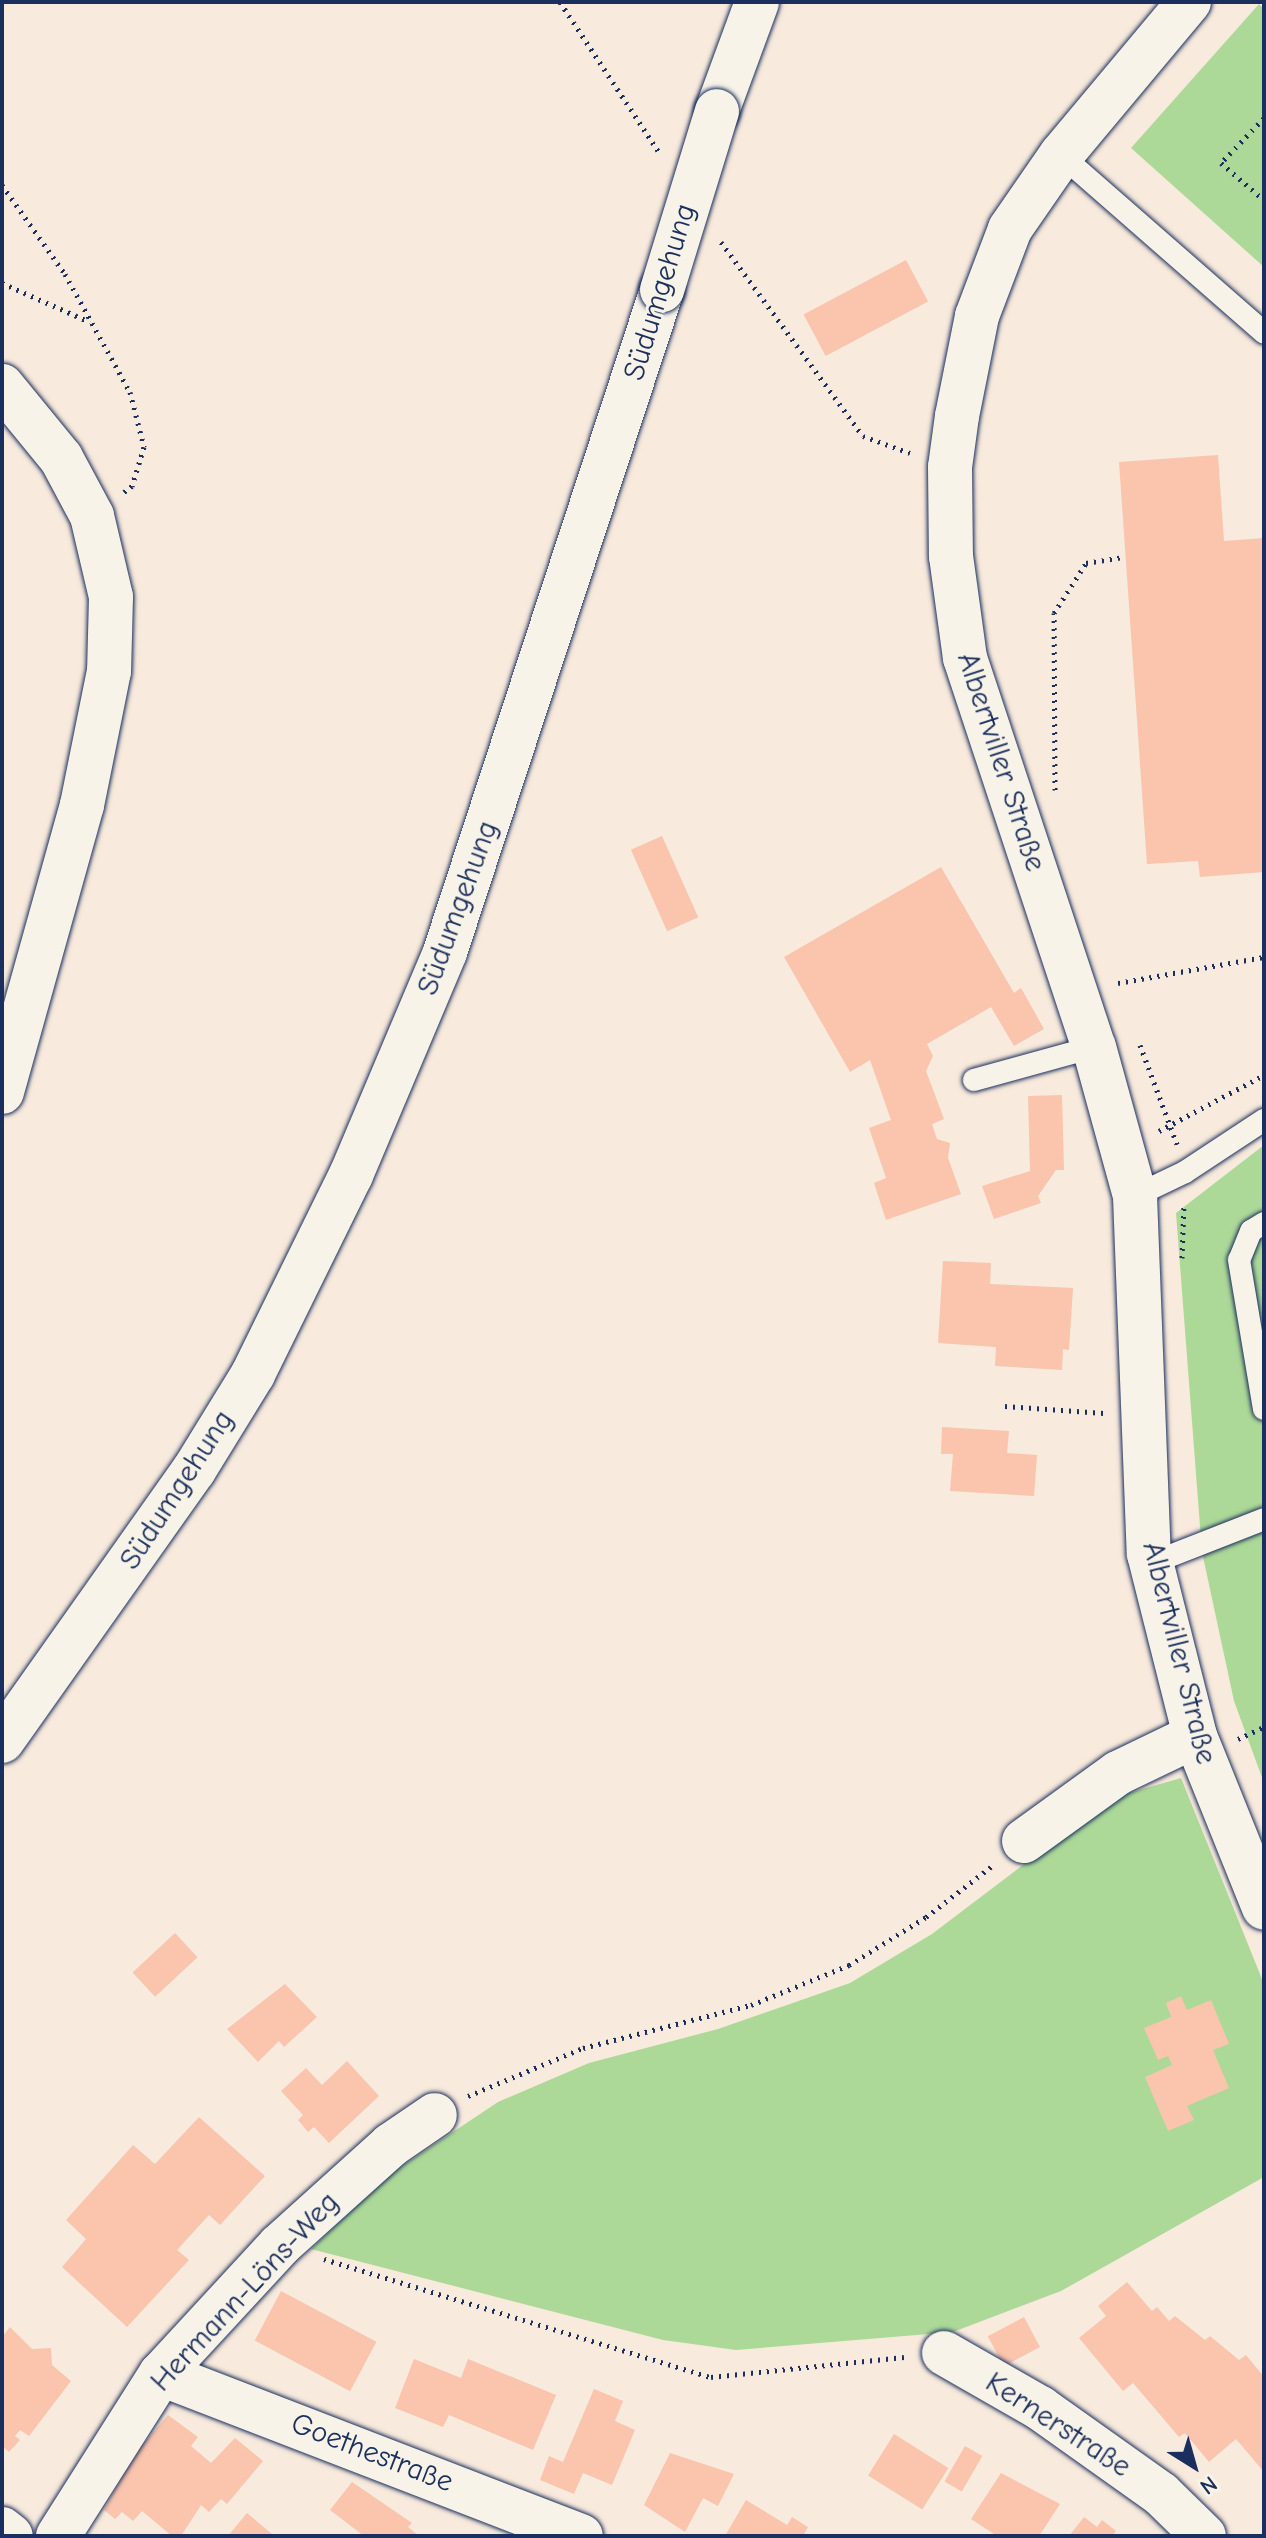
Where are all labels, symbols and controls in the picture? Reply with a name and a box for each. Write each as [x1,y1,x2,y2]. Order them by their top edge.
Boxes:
street label: Südumgehung [616,199,704,385]
street label: Albertviller Straße [949,648,1053,876]
street label: Südumgehung [410,816,506,1000]
street label: Südumgehung [112,1404,242,1576]
street label: Albertviller Straße [1134,1538,1224,1768]
street label: Hermann-Löns-Weg [143,2185,347,2399]
street label: Kernerstraße [979,2365,1137,2485]
street label: Goethestraße [286,2406,458,2500]
north arrow [1154,2426,1234,2506]
text: N [1195,2470,1222,2500]

